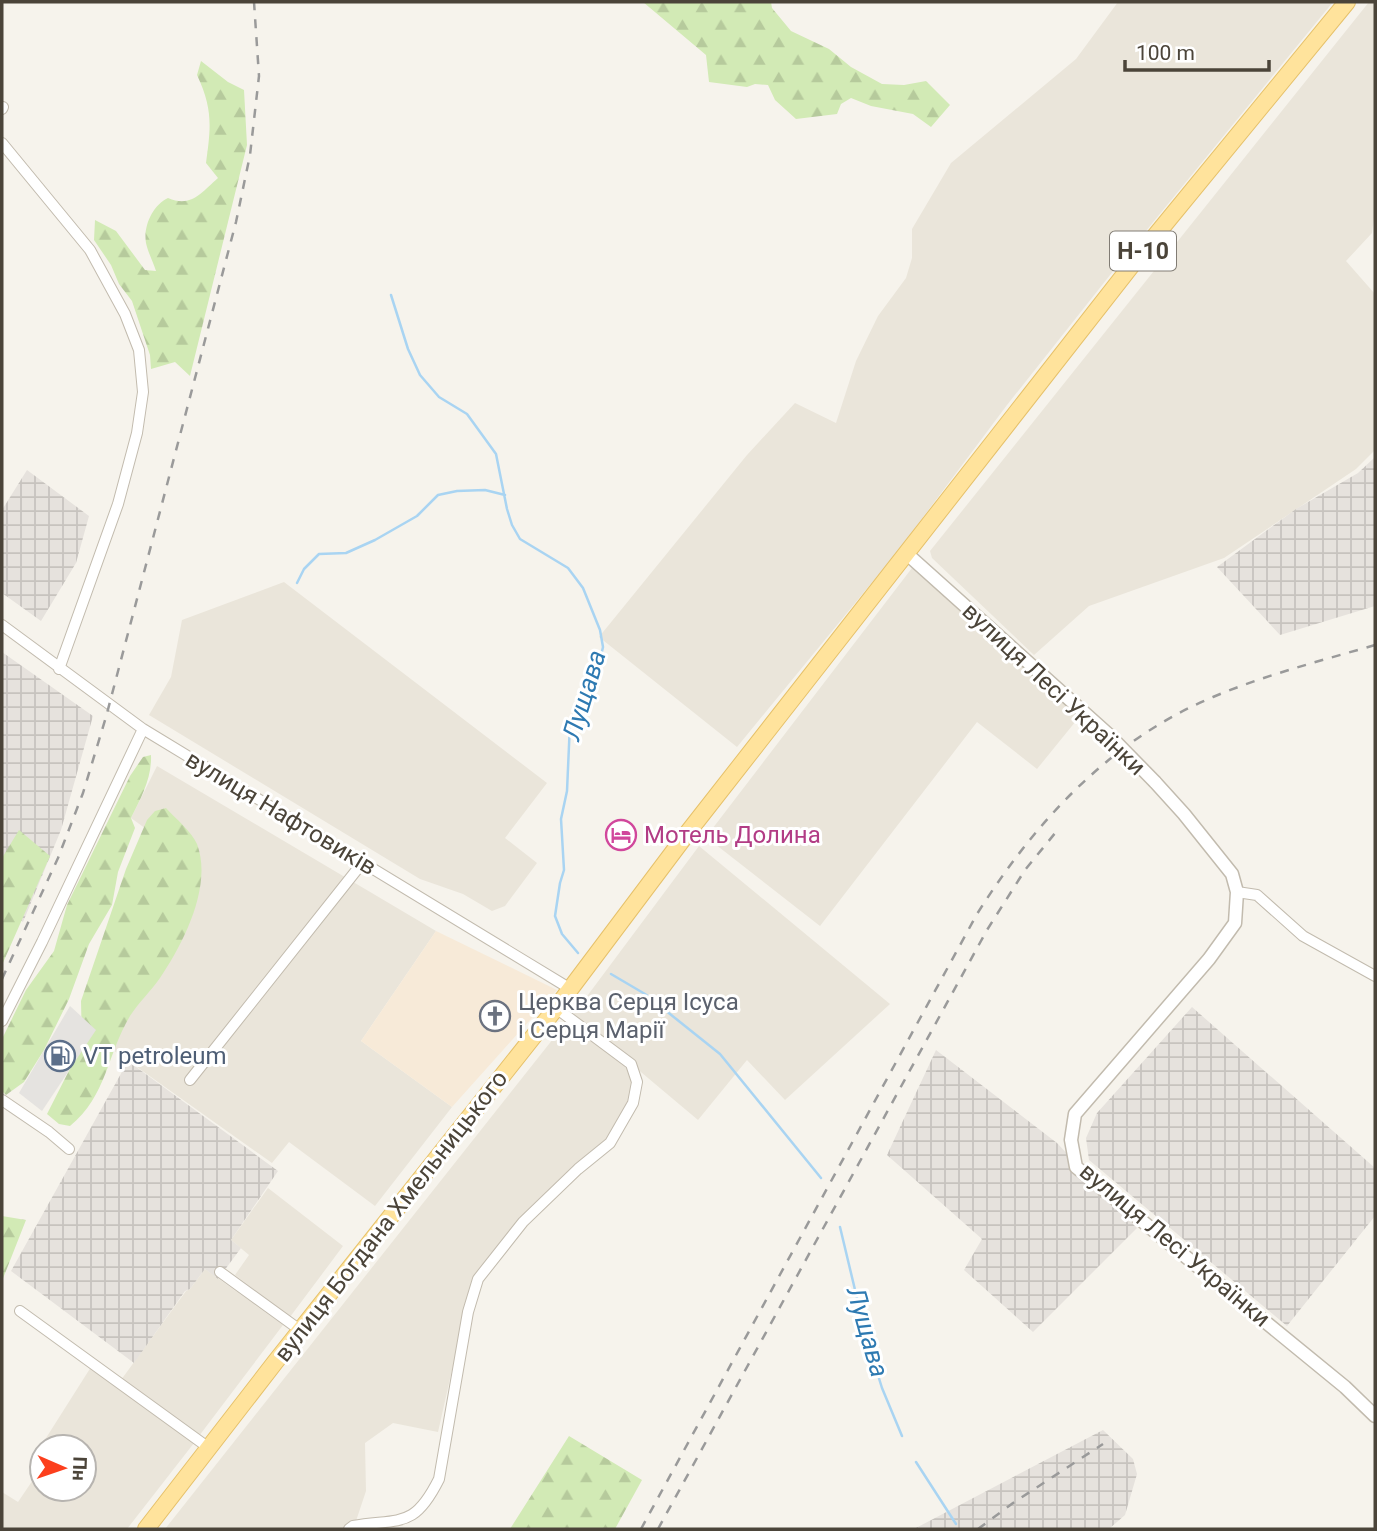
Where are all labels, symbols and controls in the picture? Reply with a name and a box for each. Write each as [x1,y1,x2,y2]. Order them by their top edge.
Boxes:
scale bar [1125,28,1268,72]
text: 100 m [1136,41,1195,65]
road number: Н-10 [1110,232,1176,270]
street label: вулиця Лесі Українки [957,597,1151,781]
water label: Лущава [556,646,612,745]
street label: вулиця Нафтовиків [181,745,381,881]
hotel icon: Мотель Долина [604,818,638,852]
place label: Мотель Долина [644,821,821,849]
place label: Церква Серця Ісуса і Серця Марії [518,988,739,1044]
church icon: Церква Серця Ісуса і Серця Марії [478,999,512,1033]
fuel station icon: VT petroleum [43,1039,77,1073]
place label: VT petroleum [83,1042,227,1070]
street label: вулиця Богдана Хмельницького [269,1065,513,1367]
street label: вулиця Лесі Українки [1074,1157,1276,1333]
water label: Лущава [841,1282,895,1381]
north arrow [28,1433,98,1503]
text: Пн [68,1456,91,1481]

